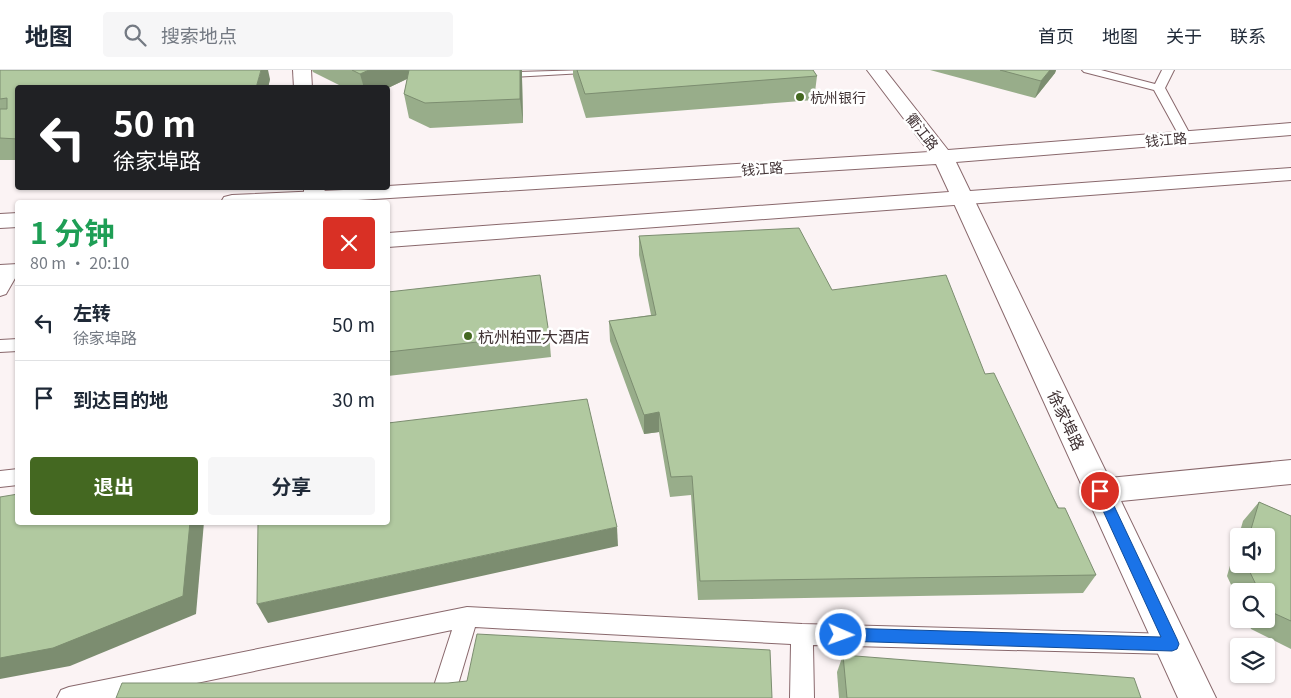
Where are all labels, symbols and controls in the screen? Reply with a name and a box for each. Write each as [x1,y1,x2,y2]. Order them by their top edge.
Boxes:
search box [103,12,453,57]
text: 地图 [25,17,73,52]
icon: search [121,21,149,49]
text: 搜索地点 [161,21,237,48]
text: 首页 [1038,22,1074,48]
text: 地图 [1102,22,1138,48]
text: 关于 [1166,22,1202,48]
text: 联系 [1230,22,1266,48]
place label: 杭州银行 [810,87,866,107]
marker: 杭州银行 [794,91,806,103]
text: 50 m [113,96,196,147]
icon: left [30,105,95,170]
street label: 衢江路 [902,108,944,154]
street label: 钱江路 [1144,127,1188,151]
text: 徐家埠路 [113,143,201,175]
street label: 钱江路 [740,157,784,179]
text: 1 分钟 [30,209,115,253]
button: close [323,217,375,269]
text: 80 m · 20:10 [30,250,129,274]
text: 左转 [73,298,111,325]
icon: left [30,309,58,337]
text: 50 m [332,310,375,337]
place label: 杭州柏亚大酒店 [478,324,590,348]
text: 徐家埠路 [73,325,137,349]
marker: 杭州柏亚大酒店 [462,330,474,342]
icon: arrive [30,384,58,412]
text: 到达目的地 [73,385,168,412]
text: 30 m [332,385,375,412]
street label: 徐家埠路 [1043,386,1091,454]
button: 退出 [30,457,198,515]
button: 分享 [208,457,375,515]
pin [1079,470,1121,512]
icon: arrive [1086,477,1114,505]
map controls [1230,528,1275,683]
button: sound [1230,528,1275,573]
button: search [1230,583,1275,628]
position arrow [814,608,866,660]
button: layers [1230,638,1275,683]

